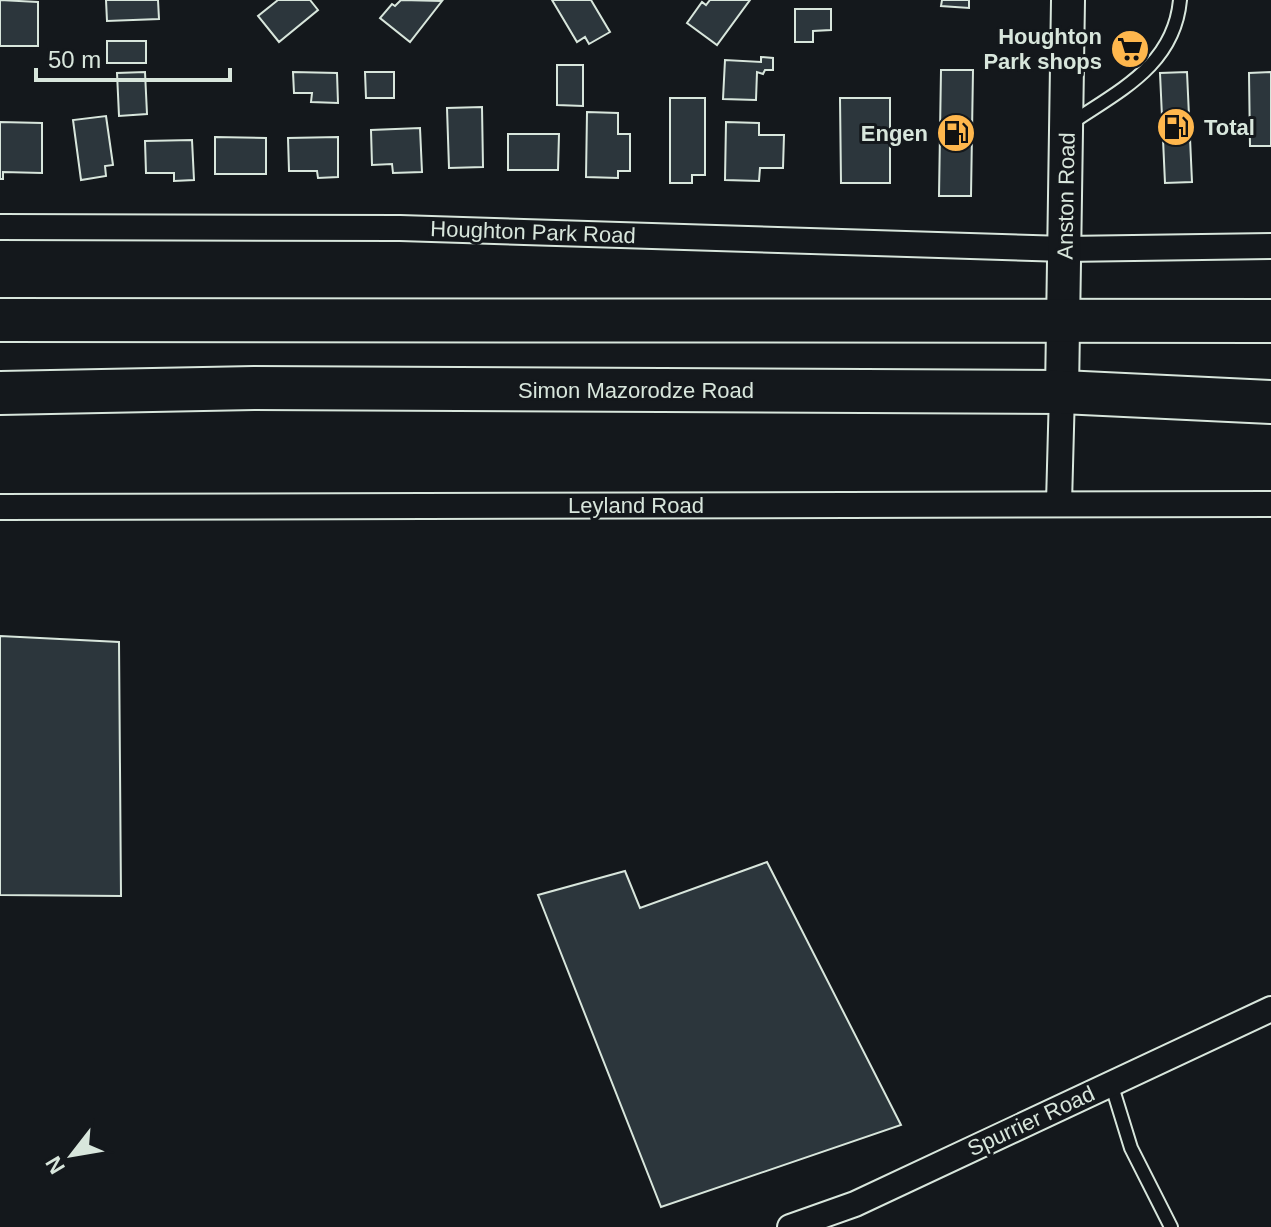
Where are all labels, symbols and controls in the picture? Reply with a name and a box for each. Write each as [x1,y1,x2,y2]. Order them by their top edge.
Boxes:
place label: Houghton Park shops [983,24,1102,74]
supermarket icon: Houghton Park shops [1109,28,1151,70]
scale bar [36,32,230,82]
text: 50 m [48,46,101,73]
fuel station icon: Total [1155,106,1197,148]
fuel station icon: Engen [935,112,977,154]
place label: Total [1204,115,1255,140]
place label: Engen [861,121,928,146]
street label: Anston Road [1052,132,1080,260]
street label: Houghton Park Road [430,216,636,248]
street label: Simon Mazorodze Road [518,378,754,403]
street label: Leyland Road [568,493,704,518]
street label: Spurrier Road [964,1081,1098,1161]
north arrow [32,1115,112,1195]
text: N [40,1152,70,1178]

